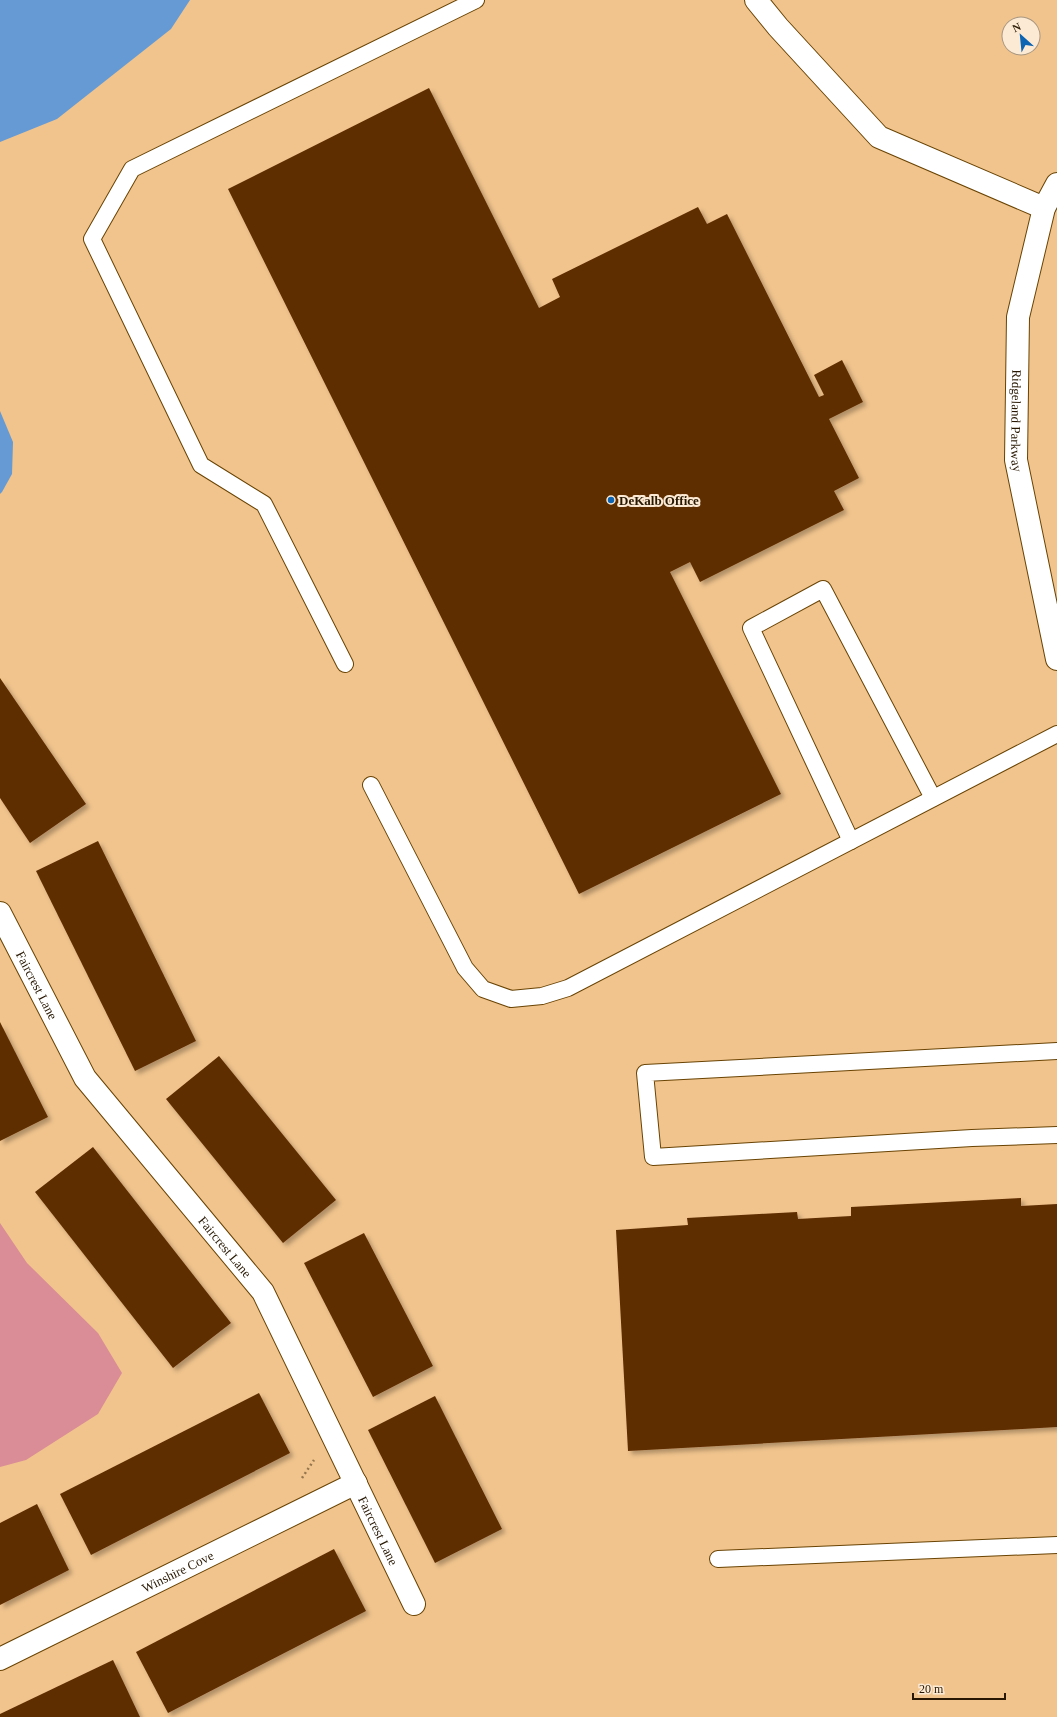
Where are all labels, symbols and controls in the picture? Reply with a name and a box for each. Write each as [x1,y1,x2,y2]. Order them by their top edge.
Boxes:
north arrow [1001,16,1041,56]
text: N [1010,20,1023,34]
street label: Ridgeland Parkway [1008,369,1026,474]
place label: DeKalb Office [619,493,699,508]
marker: DeKalb Office [606,495,616,505]
street label: Faircrest Lane [13,948,61,1022]
street label: Faircrest Lane [196,1213,255,1280]
street label: Faircrest Lane [355,1494,402,1568]
street label: Winshire Cove [139,1547,216,1595]
scale bar [913,1675,1005,1701]
text: 20 m [919,1682,944,1696]

